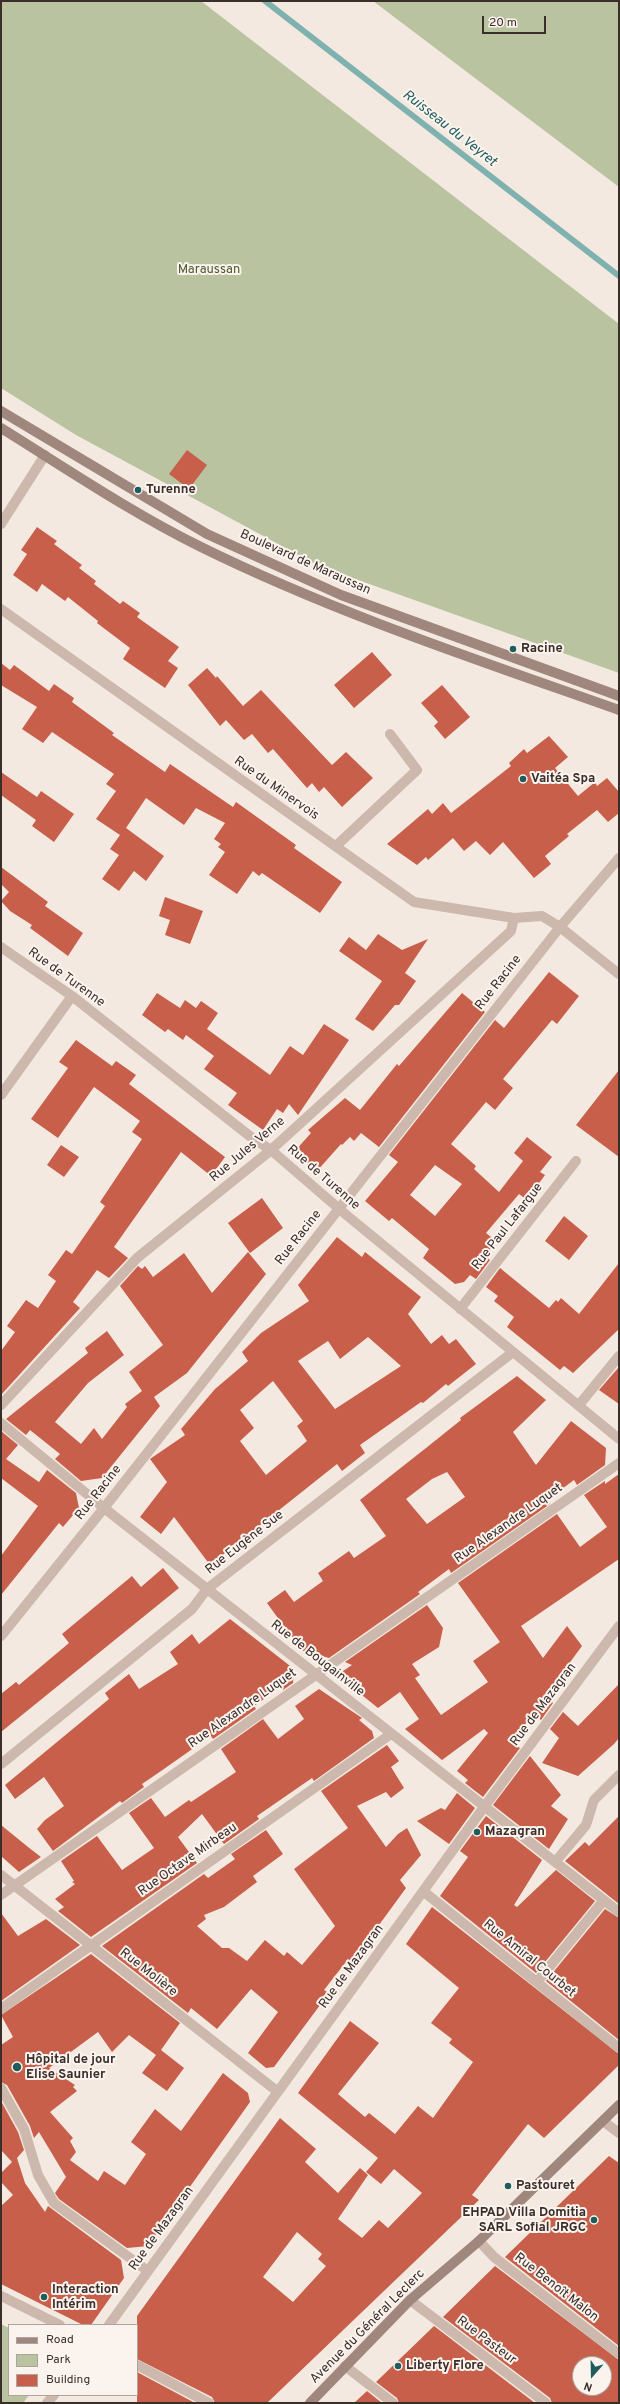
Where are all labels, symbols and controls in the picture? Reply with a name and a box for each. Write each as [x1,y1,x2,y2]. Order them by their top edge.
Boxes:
scale bar [484,8,548,34]
text: 20 m [489,15,517,31]
water label: Ruisseau du Veyret [399,87,499,171]
park label: Maraussan [178,262,240,278]
place label: Turenne [146,482,196,498]
marker: Turenne [133,485,143,495]
street label: Boulevard de Maraussan [237,527,373,599]
place label: Racine [521,641,563,657]
marker: Racine [508,644,518,654]
street label: Rue du Minervois [230,754,322,824]
place label: Vaitéa Spa [531,771,595,787]
marker: Vaitéa Spa [518,774,528,784]
street label: Rue de Turenne [24,945,108,1011]
street label: Rue Racine [473,952,525,1014]
street label: Rue Jules Verne [207,1114,289,1186]
street label: Rue de Turenne [283,1142,363,1214]
street label: Rue Paul Lafargue [469,1180,547,1274]
street label: Rue Racine [273,1207,325,1269]
street label: Rue Racine [73,1462,125,1524]
street label: Rue Alexandre Luquet [452,1481,566,1567]
street label: Rue Eugène Sue [203,1508,287,1578]
street label: Rue de Bougainville [267,1617,367,1701]
street label: Rue de Mazagran [508,1660,580,1750]
street label: Rue Alexandre Luquet [186,1666,300,1752]
street label: Rue Octave Mirbeau [136,1820,240,1900]
place label: Mazagran [485,1824,545,1840]
marker: Mazagran [472,1827,482,1837]
street label: Rue Amiral Courbet [480,1917,578,2001]
street label: Rue de Mazagran [316,1922,388,2012]
street label: Rue Molière [116,1946,180,2000]
place label: Hôpital de jour Elise Saunier [26,2052,115,2083]
marker: Hôpital de jour Elise Saunier [11,2061,23,2073]
place label: Pastouret [516,2178,575,2194]
marker: Pastouret [503,2181,513,2191]
street label: Rue de Mazagran [126,2184,198,2274]
place label: EHPAD Villa Domitia SARL Sofial JRGC [462,2205,586,2236]
marker: EHPAD Villa Domitia SARL Sofial JRGC [589,2215,599,2225]
street label: Rue Benoît Malon [511,2250,601,2326]
street label: Avenue du Général Leclerc [308,2267,428,2387]
place label: Interaction Intérim [52,2282,119,2313]
marker: Interaction Intérim [39,2292,49,2302]
street label: Rue Pasteur [453,2313,519,2369]
legend [8,2324,138,2396]
text: Road [46,2332,74,2348]
text: Park [46,2352,71,2368]
north arrow [572,2356,612,2396]
place label: Liberty Flore [406,2358,484,2374]
marker: Liberty Flore [393,2361,403,2371]
text: Building [46,2372,90,2388]
text: N [582,2378,594,2394]

